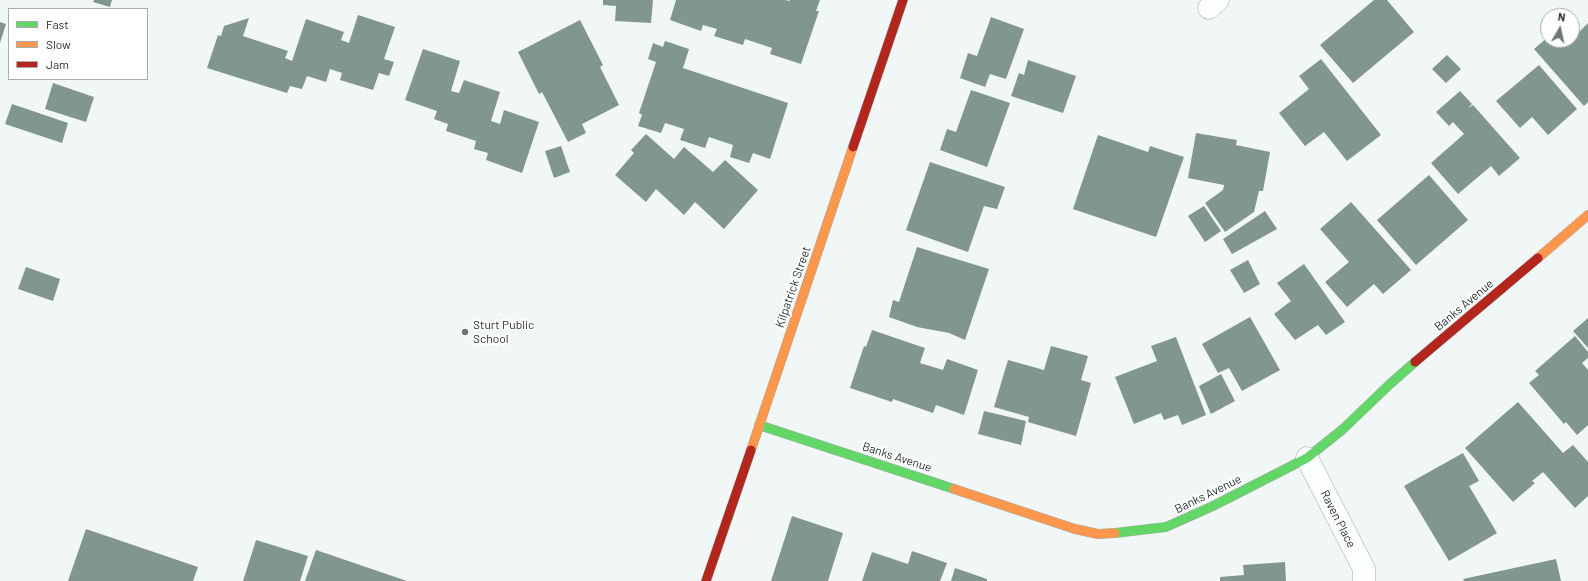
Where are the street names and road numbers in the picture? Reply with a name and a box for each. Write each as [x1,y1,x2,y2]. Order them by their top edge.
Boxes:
street label: Kilpatrick Street [772,244,814,330]
street label: Banks Avenue [1432,276,1496,334]
street label: Banks Avenue [860,439,934,475]
street label: Banks Avenue [1172,472,1244,516]
street label: Raven Place [1317,488,1359,550]

